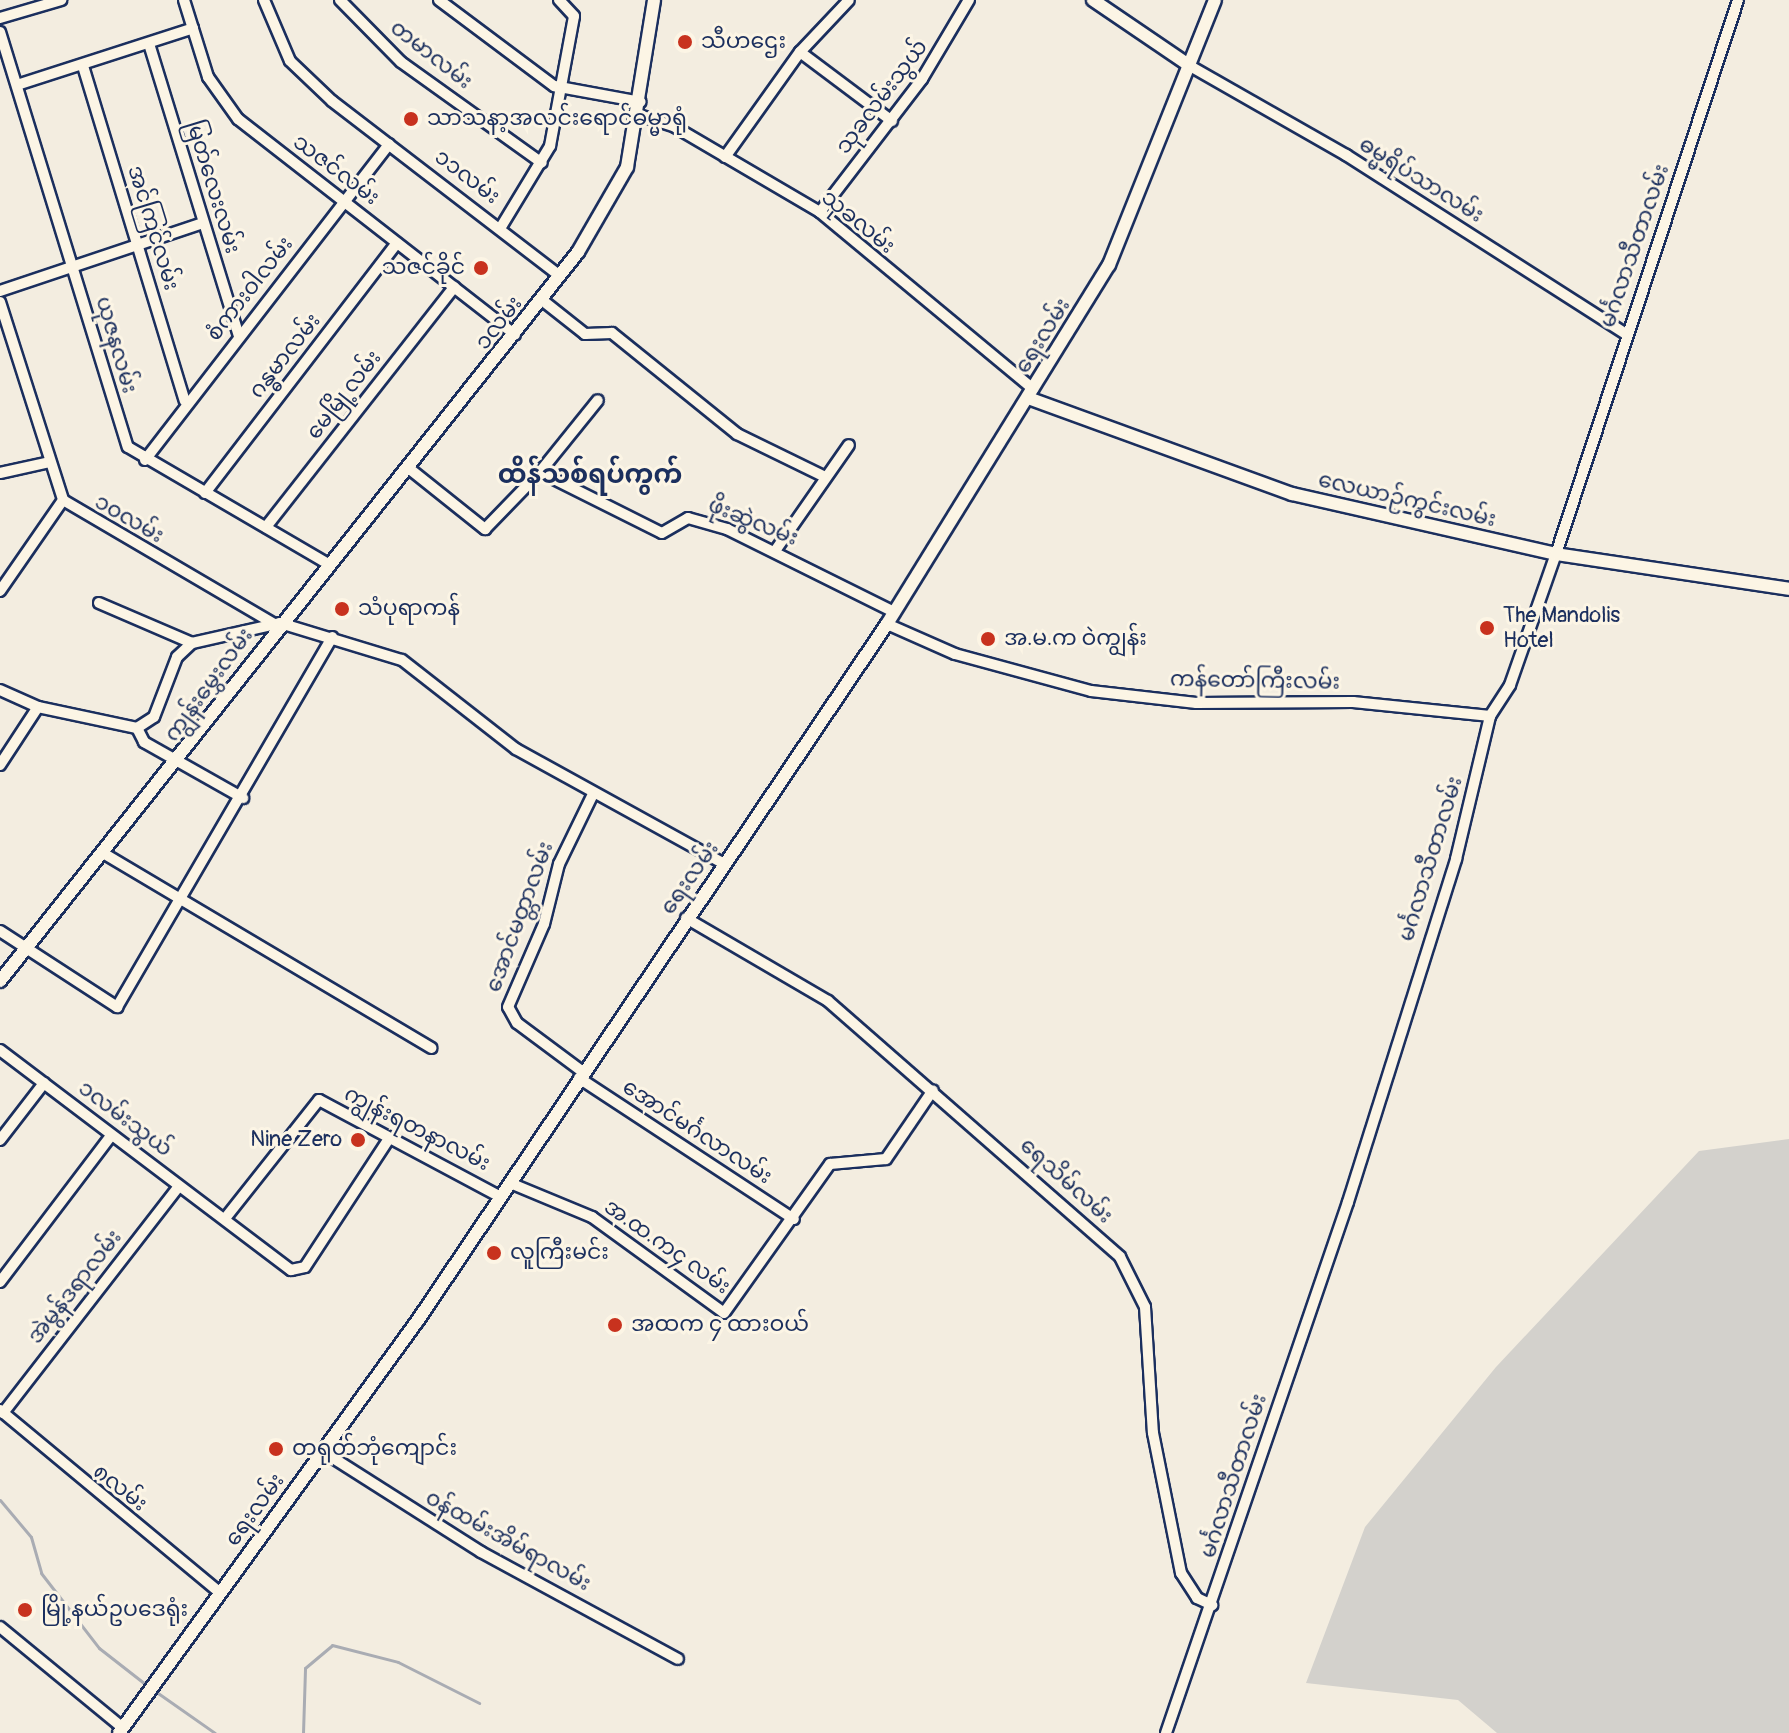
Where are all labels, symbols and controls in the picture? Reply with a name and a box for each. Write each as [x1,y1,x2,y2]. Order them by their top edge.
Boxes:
street label: တမာလမ်း [385,15,477,95]
place label: သီဟဌေး [701,29,786,55]
marker: သီဟဌေး [676,33,694,51]
street label: သုခလမ်းသွယ် [830,35,934,159]
place label: သာသနာ့အလင်းရောင်ဓမ္မာရုံ [427,106,687,132]
marker: သာသနာ့အလင်းရောင်ဓမ္မာရုံ [402,110,420,128]
street label: မြတ်လေးလမ်း [180,117,246,257]
street label: သဇင်လမ်း [288,129,384,211]
street label: ဓမ္မရိပ်သာလမ်း [1354,131,1488,229]
street label: ၁၁လမ်း [429,144,505,210]
street label: မင်္ဂလာသီတာလမ်း [1595,161,1675,331]
street label: အင်ကြင်လမ်း [122,162,184,294]
street label: သုခလမ်း [816,184,900,260]
street label: စံကားဝါလမ်း [201,232,299,346]
place label: သဇင်ခိုင် [382,255,465,281]
marker: သဇင်ခိုင် [472,259,490,277]
street label: ၁လမ်း [470,291,528,355]
street label: ယုဇနလမ်း [90,293,142,397]
street label: ရေးလမ်း [1010,294,1076,378]
street label: ဂန္ဓမာလမ်း [244,308,326,404]
street label: မေမြို့လမ်း [301,345,387,445]
district label: ထိန်သစ်ရပ်ကွက် [498,460,682,492]
street label: လေယာဉ်ကွင်းလမ်း [1316,467,1498,533]
street label: ၁၀လမ်း [90,489,168,549]
street label: ဖိုးဆွဲလမ်း [704,492,802,552]
place label: သံပုရာကန် [358,596,460,622]
marker: သံပုရာကန် [333,600,351,618]
place label: The Mandolis Hotel [1503,602,1620,654]
marker: The Mandolis Hotel [1478,619,1496,637]
street label: ကျွန်းမွှေးလမ်း [159,623,259,747]
place label: အ.မ.က ဝဲကျွန်း [1004,626,1147,652]
marker: အ.မ.က ဝဲကျွန်း [979,630,997,648]
street label: ကန်တော်ကြီးလမ်း [1170,666,1340,696]
street label: မင်္ဂလာသီတာလမ်း [1393,773,1469,945]
street label: ရေးလမ်း [655,836,725,920]
street label: အောင်မတ္တာလမ်း [481,838,559,996]
street label: အောင်မင်္ဂလာလမ်း [617,1074,777,1190]
street label: ၁လမ်းသွယ် [73,1075,177,1163]
street label: ကျွန်းရတနာလမ်း [340,1081,494,1177]
place label: Nine Zero [250,1127,342,1153]
marker: Nine Zero [349,1131,367,1149]
street label: ရေသိမ်လမ်း [1014,1132,1118,1230]
street label: အ.ထ.က၄ လမ်း [599,1194,735,1300]
street label: အဲမွန်ဒရာလမ်း [22,1225,128,1349]
place label: လူကြီးမင်း [510,1240,609,1266]
marker: လူကြီးမင်း [485,1244,503,1262]
place label: အထက ၄ ထားဝယ် [631,1312,809,1338]
marker: အထက ၄ ထားဝယ် [606,1316,624,1334]
street label: မင်္ဂလာသီတာလမ်း [1195,1391,1273,1561]
place label: တရုတ်ဘုံကျောင်း [292,1436,457,1462]
marker: တရုတ်ဘုံကျောင်း [267,1440,285,1458]
street label: ၈လမ်း [88,1459,152,1517]
street label: ရေးလမ်း [220,1468,290,1552]
street label: ၀န်ထမ်းအိမ်ရာလမ်း [421,1485,595,1597]
place label: မြို့နယ်ဥပဒေရုံး [41,1597,188,1623]
marker: မြို့နယ်ဥပဒေရုံး [16,1601,34,1619]

